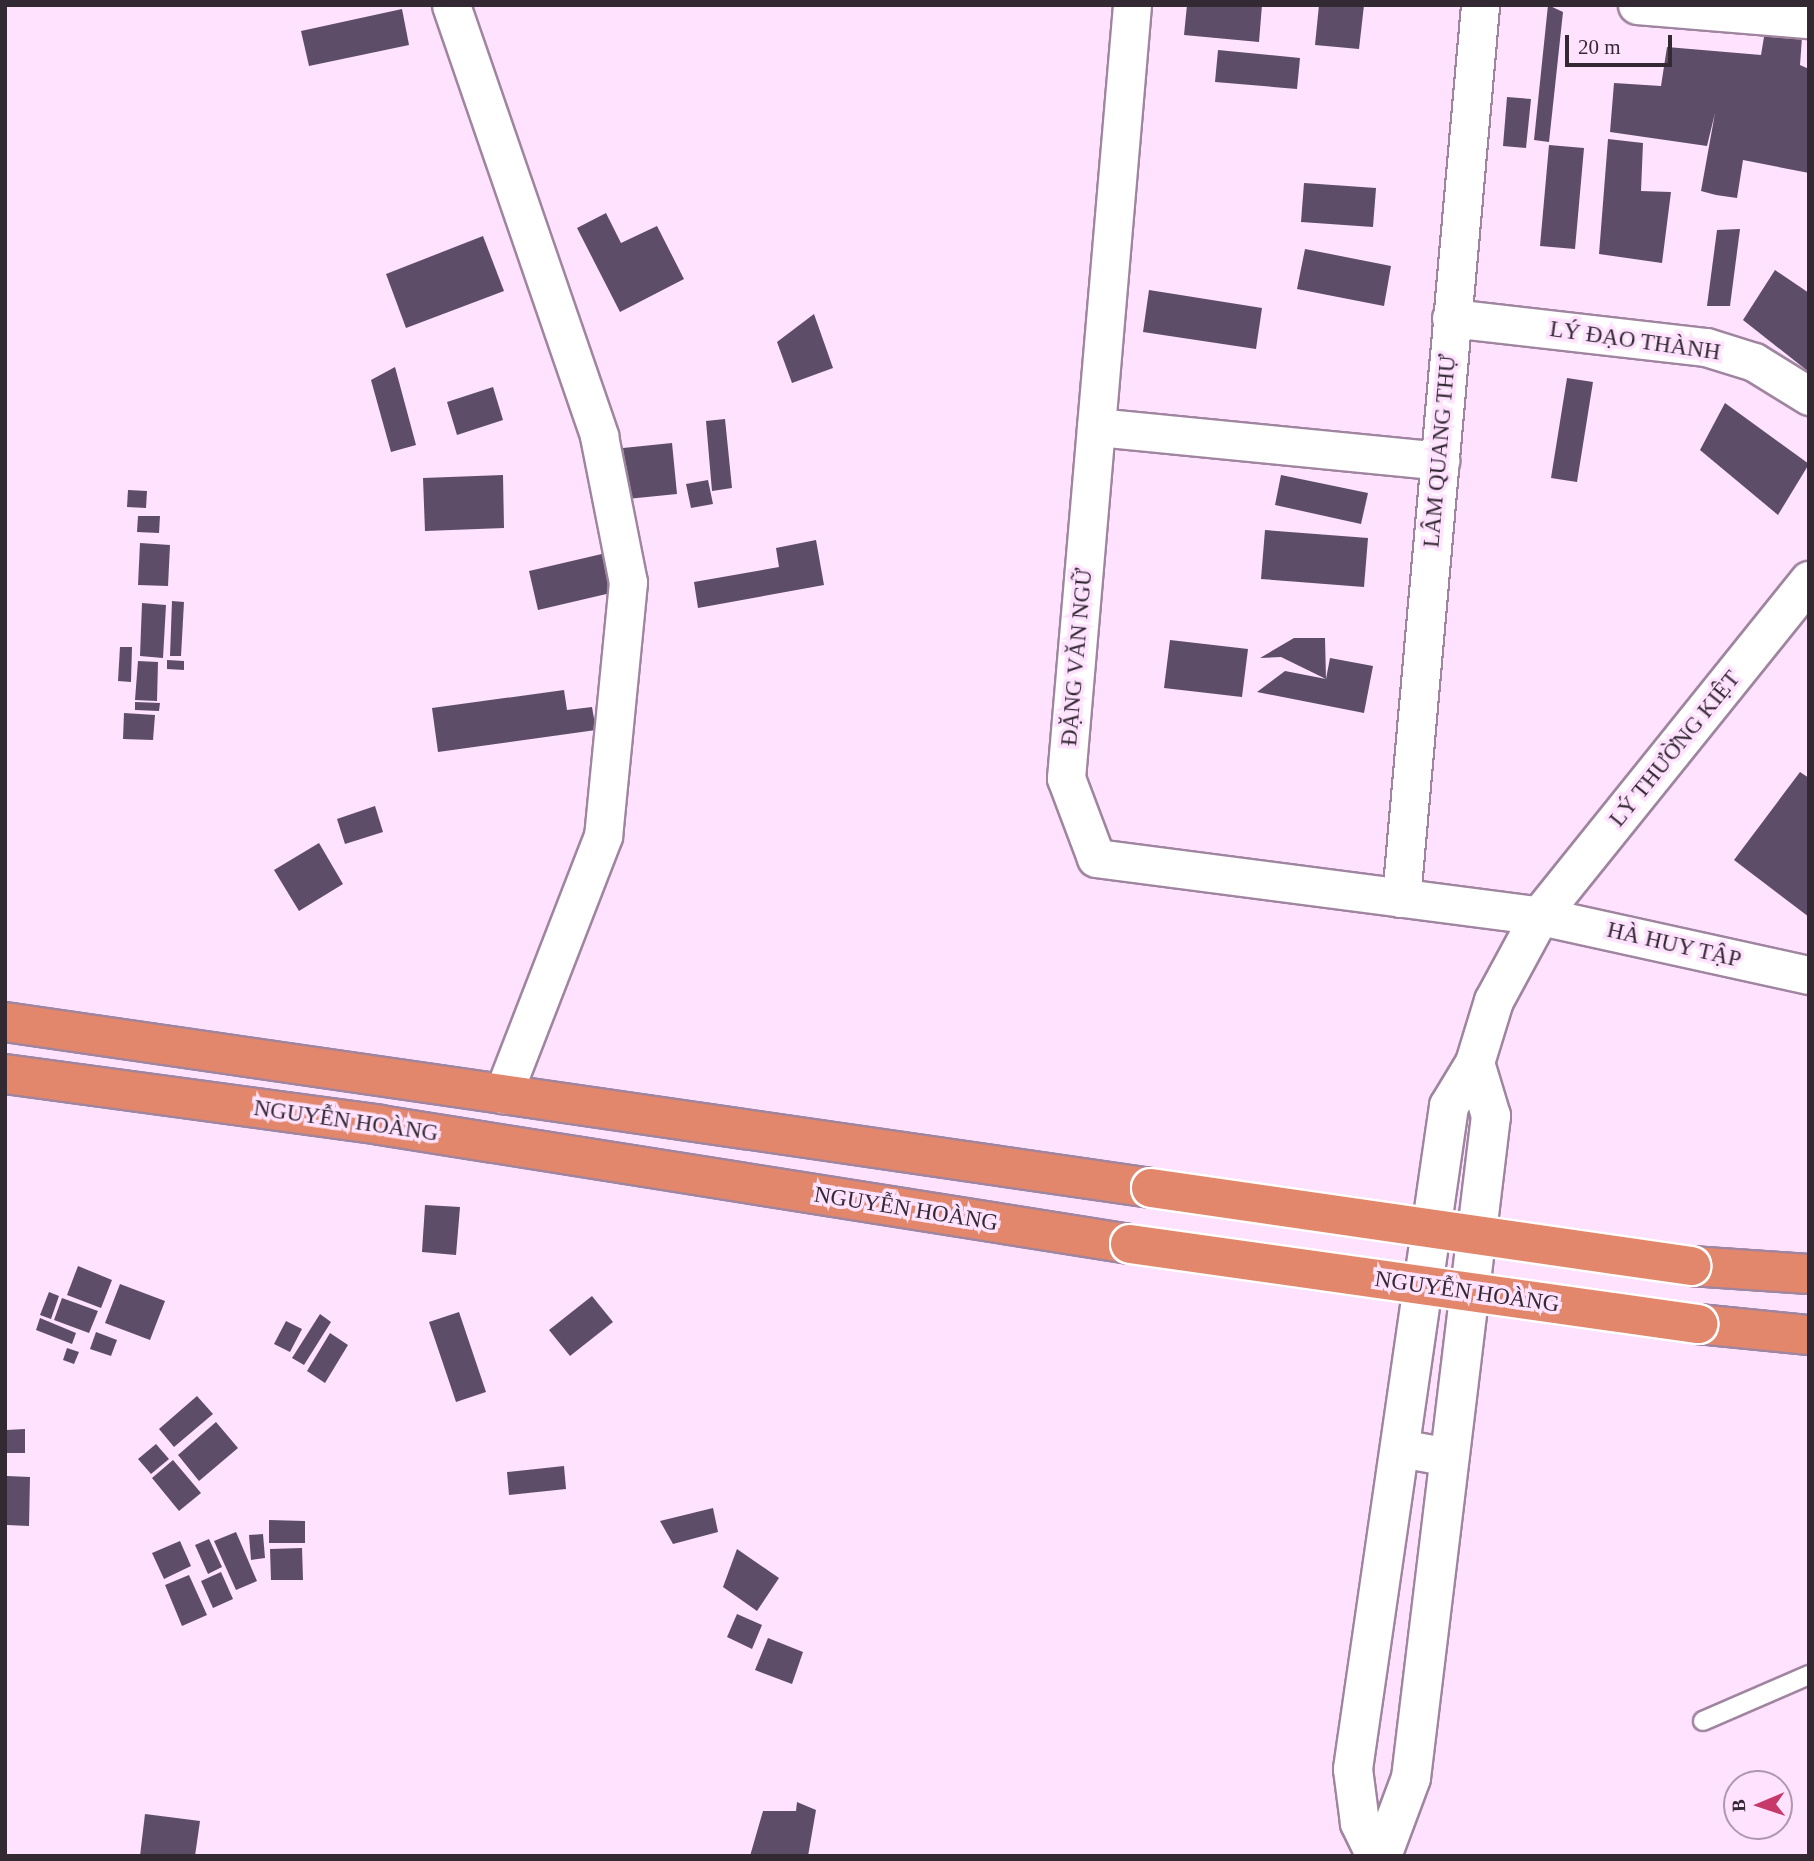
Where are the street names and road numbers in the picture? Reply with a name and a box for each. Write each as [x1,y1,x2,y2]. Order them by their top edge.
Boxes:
street label: LÝ ĐẠO THÀNH [1548,315,1722,367]
street label: LÂM QUANG THỰ [1418,353,1462,549]
street label: ĐẶNG VĂN NGỮ [1055,567,1099,747]
street label: LÝ THƯỜNG KIỆT [1604,665,1746,833]
street label: HÀ HUY TẬP [1604,916,1744,974]
street label: NGUYỄN HOÀNG [252,1094,440,1148]
street label: NGUYỄN HOÀNG [812,1181,1000,1237]
street label: NGUYỄN HOÀNG [1373,1265,1561,1319]

